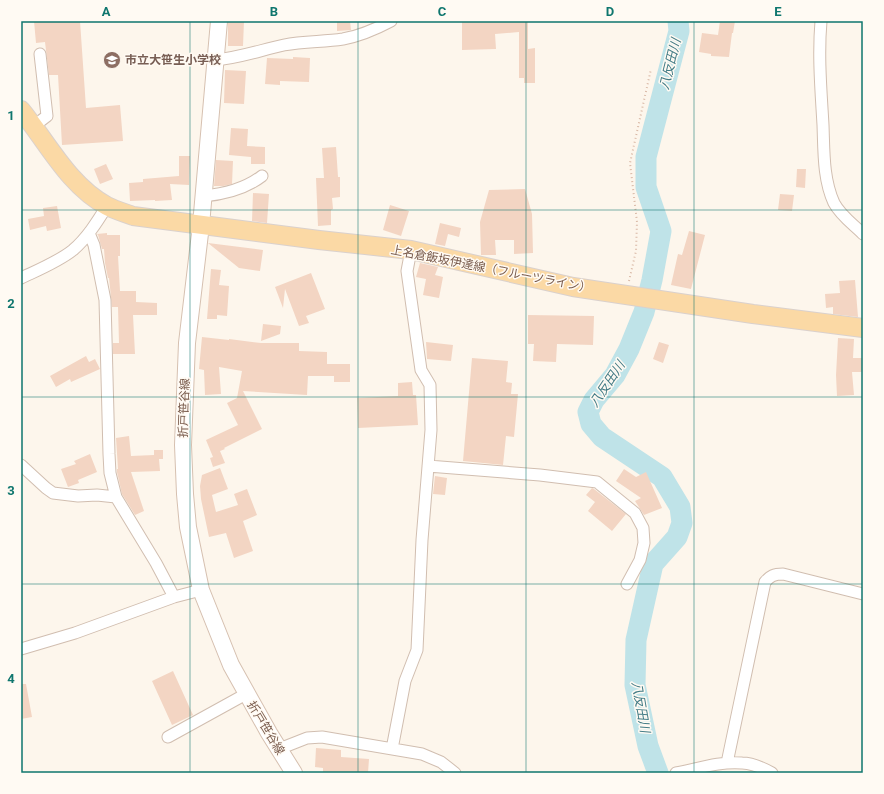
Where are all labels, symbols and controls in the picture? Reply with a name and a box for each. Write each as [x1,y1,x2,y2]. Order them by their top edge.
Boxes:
text: A [102,4,111,19]
text: B [270,4,278,19]
text: C [438,4,447,19]
text: D [606,4,614,19]
text: E [774,4,782,19]
water label: 八反田川 [656,35,684,91]
school or university icon: 市立大笹生小学校 [102,50,122,70]
place label: 市立大笹生小学校 [125,53,221,67]
text: 1 [7,108,15,123]
street label: 上名倉飯坂伊達線（フルーツライン） [390,243,592,295]
text: 2 [7,296,15,311]
water label: 八反田川 [586,357,629,410]
street label: 折戸笹谷線 [176,378,192,438]
text: 3 [7,483,15,498]
text: 4 [7,671,15,686]
water label: 八反田川 [629,680,653,736]
street label: 折戸笹谷線 [245,699,287,757]

